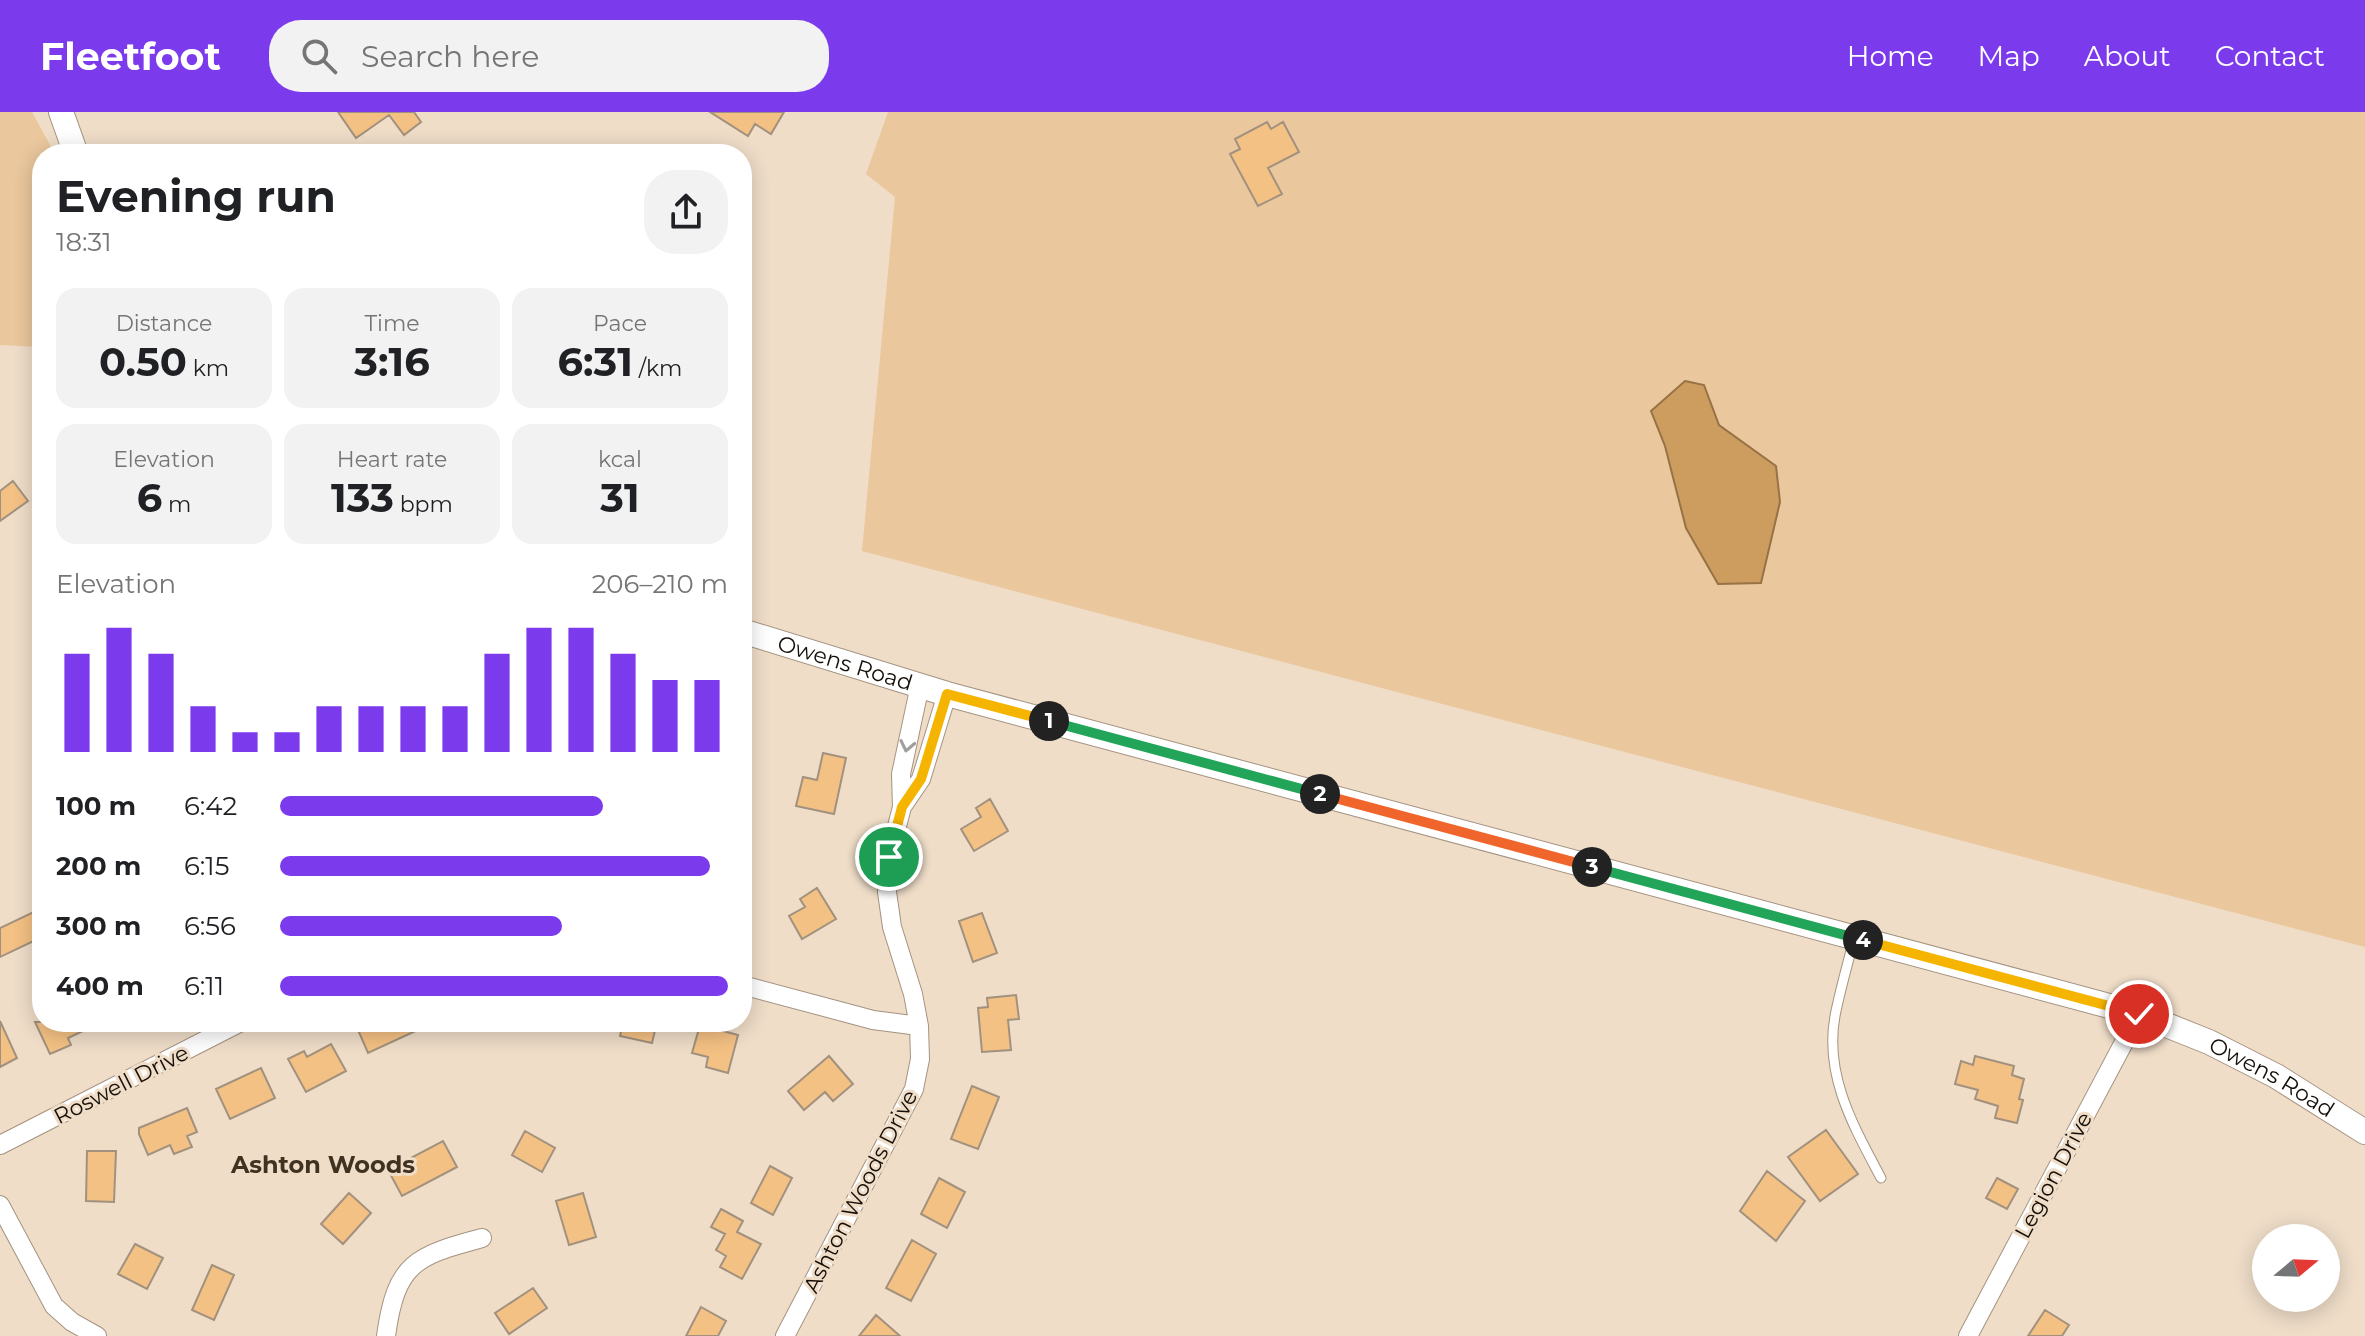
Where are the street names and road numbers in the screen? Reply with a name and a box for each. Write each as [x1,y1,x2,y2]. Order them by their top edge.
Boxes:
street label: Owens Road [774,630,916,697]
street label: Owens Road [2205,1031,2339,1123]
street label: Roswell Drive [49,1039,193,1130]
street label: Ashton Woods Drive [798,1085,923,1297]
street label: Legion Drive [2009,1107,2098,1243]

